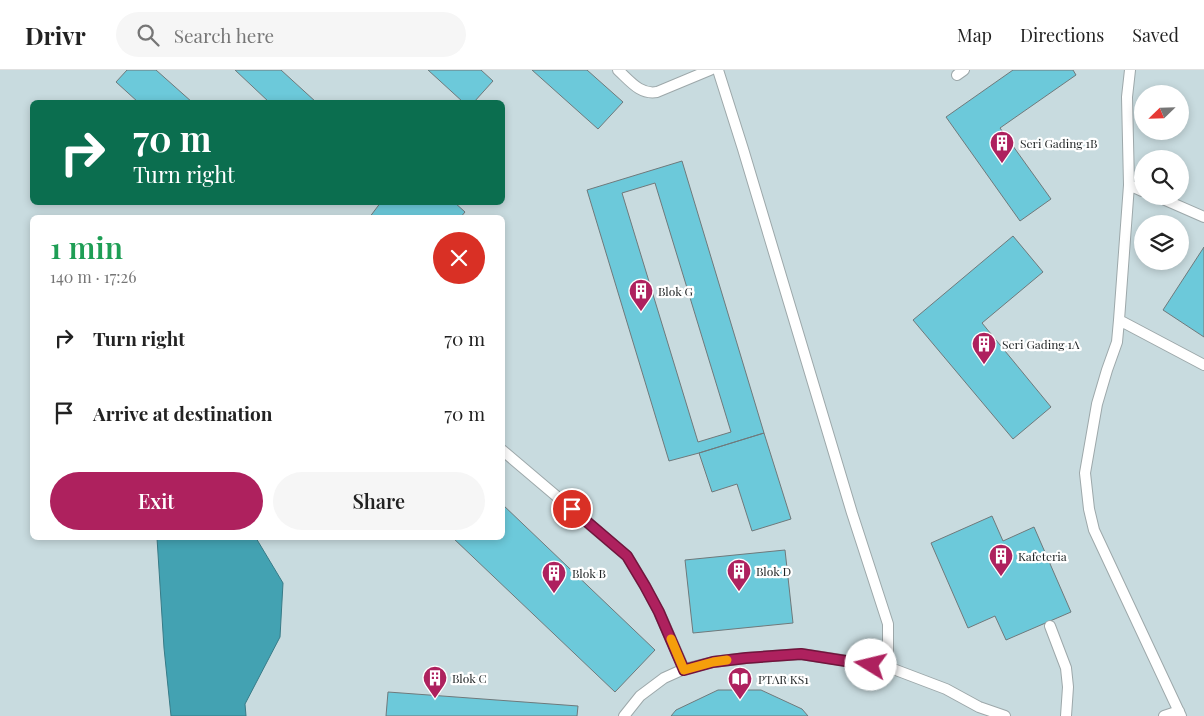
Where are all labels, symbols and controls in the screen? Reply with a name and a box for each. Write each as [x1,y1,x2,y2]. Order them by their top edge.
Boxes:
search box [116,12,466,57]
text: Drivr [25,19,86,51]
icon: search [134,21,162,49]
text: Search here [174,22,274,48]
text: Map [957,23,992,47]
text: Directions [1020,23,1104,47]
text: Saved [1132,23,1179,47]
north arrow [1134,85,1189,140]
map controls [1134,85,1189,270]
text: 70 m [133,114,211,161]
icon: right [50,120,115,185]
building icon: Seri Gading 1B [989,130,1015,164]
place label: Seri Gading 1B [1020,135,1098,151]
button: search [1134,150,1189,205]
text: Turn right [133,159,235,189]
button: layers [1134,215,1189,270]
text: 1 min [50,227,123,267]
button: close [433,232,485,284]
text: 140 m · 17:26 [50,266,136,287]
building icon: Blok G [628,278,654,312]
place label: Blok G [658,283,694,299]
icon: right [50,324,78,352]
text: Turn right [93,325,185,351]
text: 70 m [444,325,485,351]
building icon: Seri Gading 1A [971,331,997,365]
place label: Seri Gading 1A [1002,336,1080,352]
icon: arrive [50,399,78,427]
text: Arrive at destination [93,400,273,426]
text: 70 m [444,400,485,426]
button: Exit [50,472,263,530]
button: Share [273,472,485,530]
pin [551,488,593,530]
icon: arrive [558,495,586,523]
building icon: Kafeteria [988,543,1014,577]
place label: Kafeteria [1018,548,1067,564]
building icon: Blok D [726,558,752,592]
building icon: Blok B [541,560,567,594]
place label: Blok D [756,563,792,579]
place label: Blok B [572,565,606,581]
position arrow [844,638,896,690]
building icon: Blok C [422,665,448,699]
library icon: PTAR KS1 [727,666,753,700]
place label: Blok C [452,670,487,686]
place label: PTAR KS1 [758,671,809,687]

